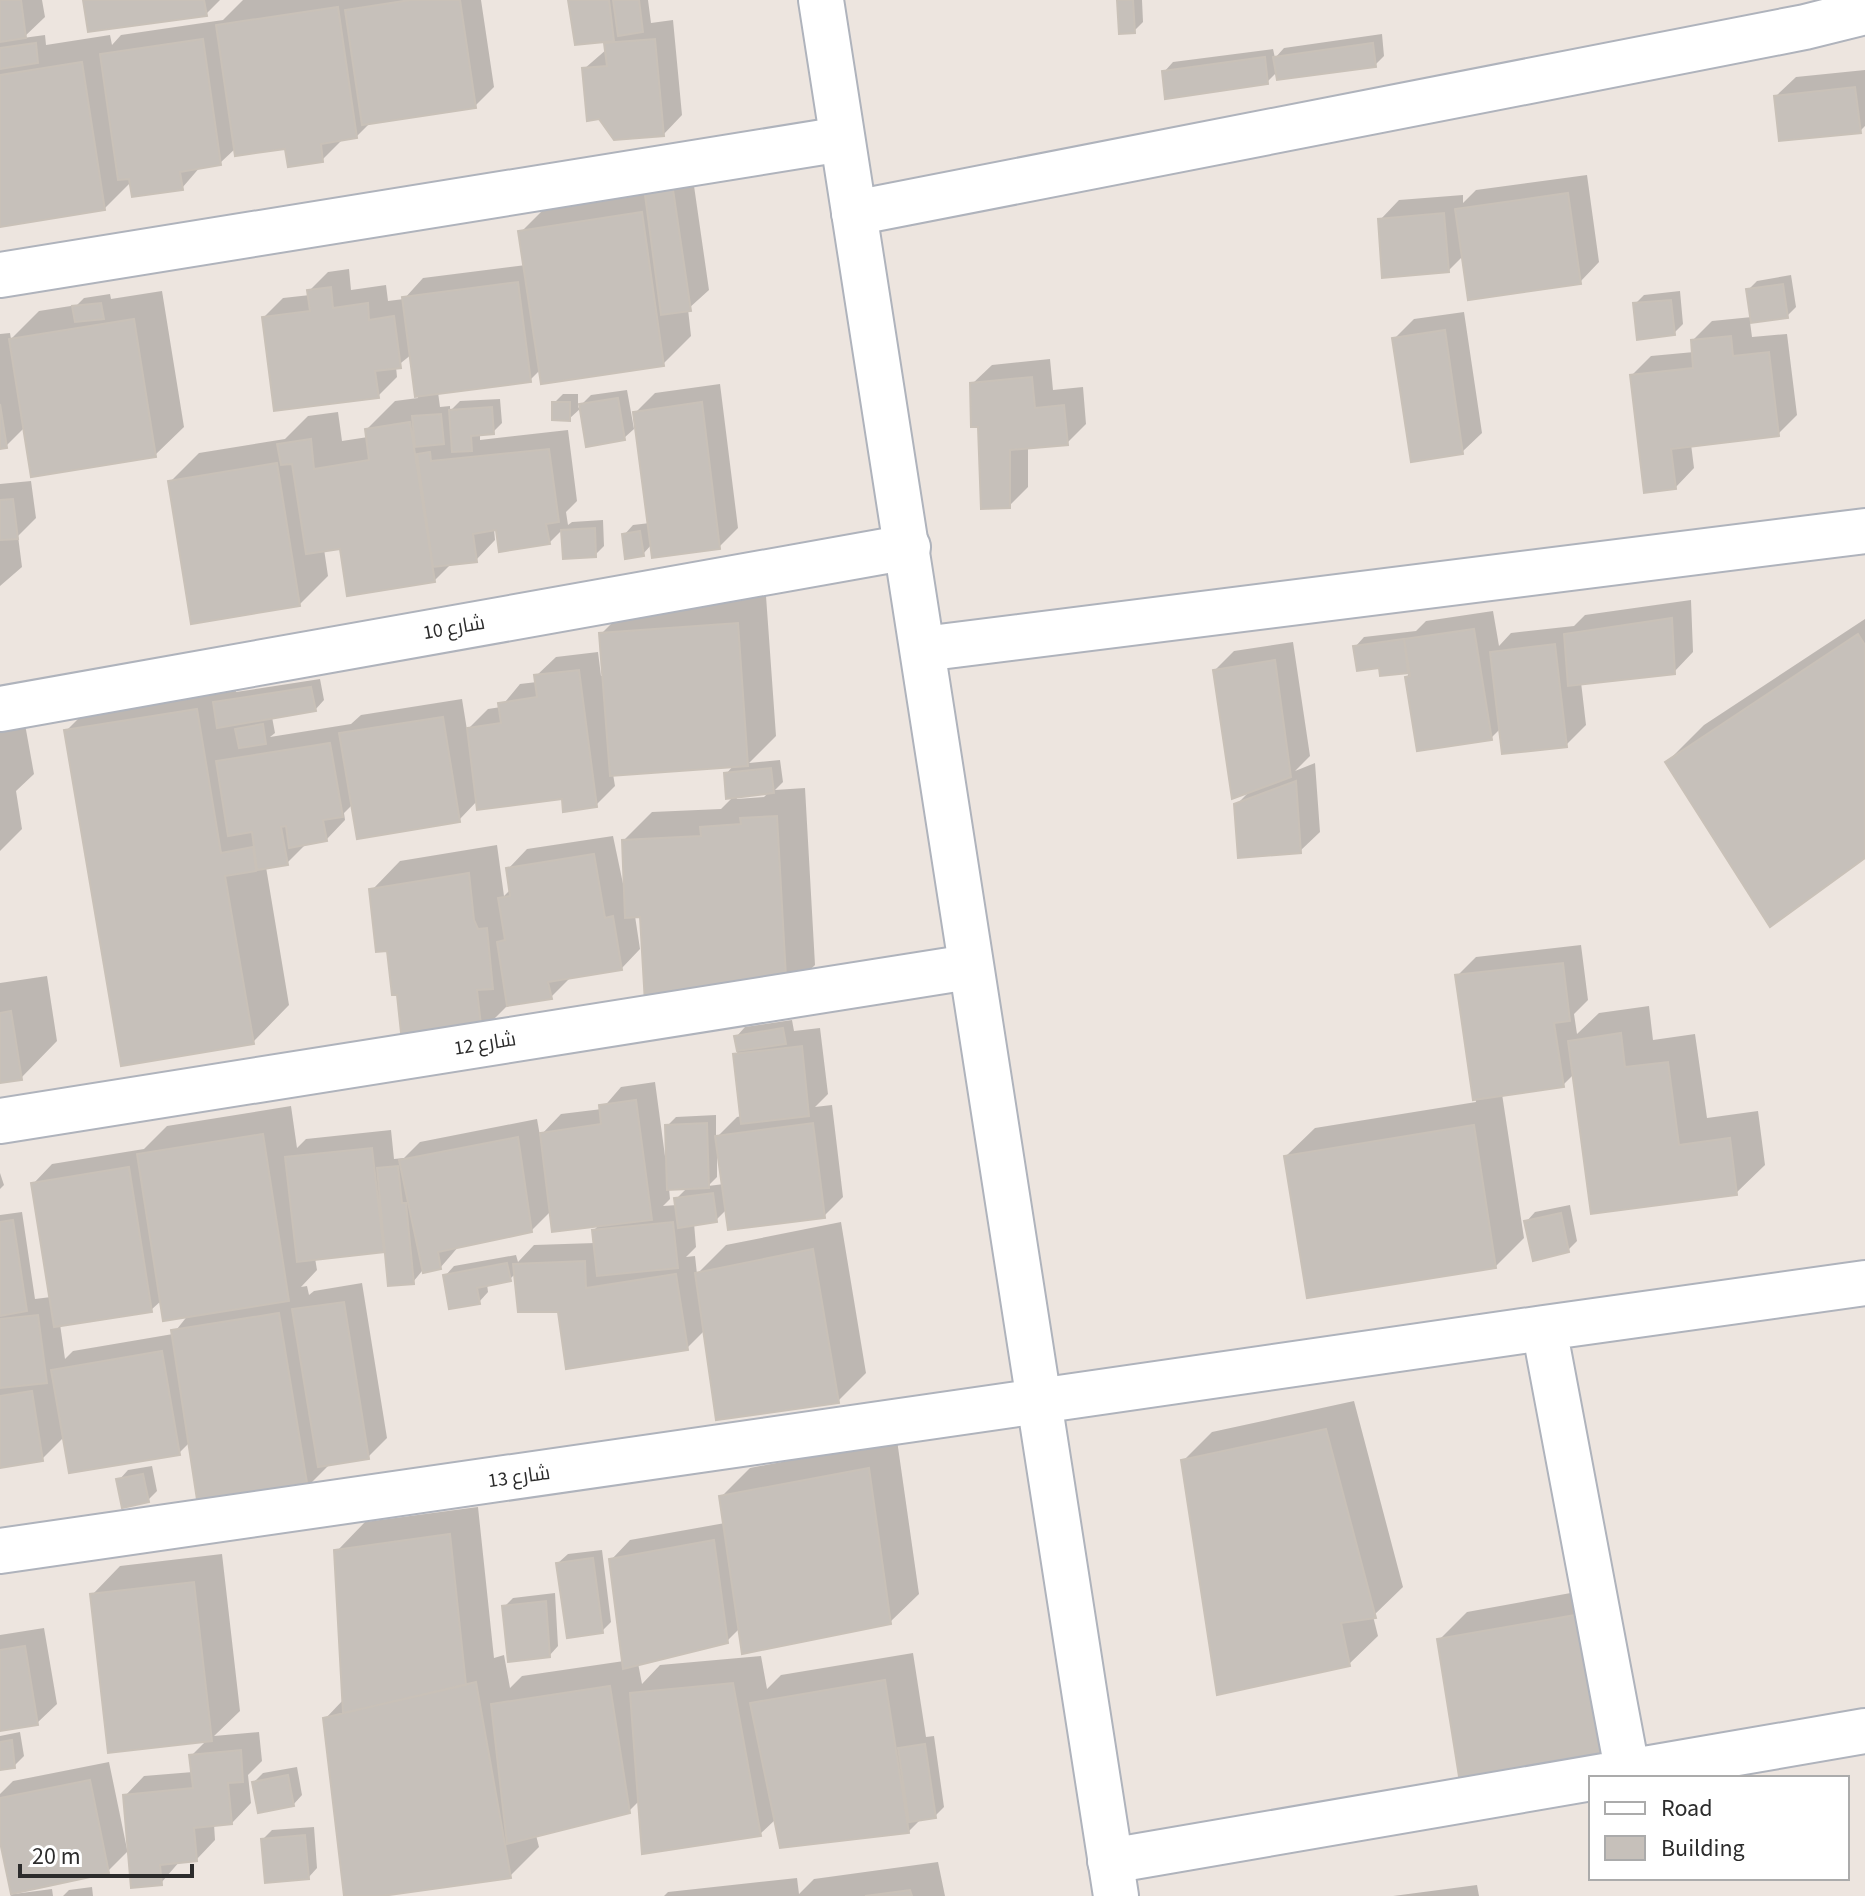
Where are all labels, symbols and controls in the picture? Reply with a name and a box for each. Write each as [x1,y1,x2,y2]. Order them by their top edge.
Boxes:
street label: شارع 10 [421,609,487,647]
street label: شارع 12 [452,1025,518,1063]
street label: شارع 13 [486,1459,552,1495]
legend [1589,1776,1849,1880]
text: Road [1661,1791,1713,1826]
scale bar [20,1828,192,1878]
text: Building [1661,1831,1745,1866]
text: 20 m [32,1839,81,1874]

